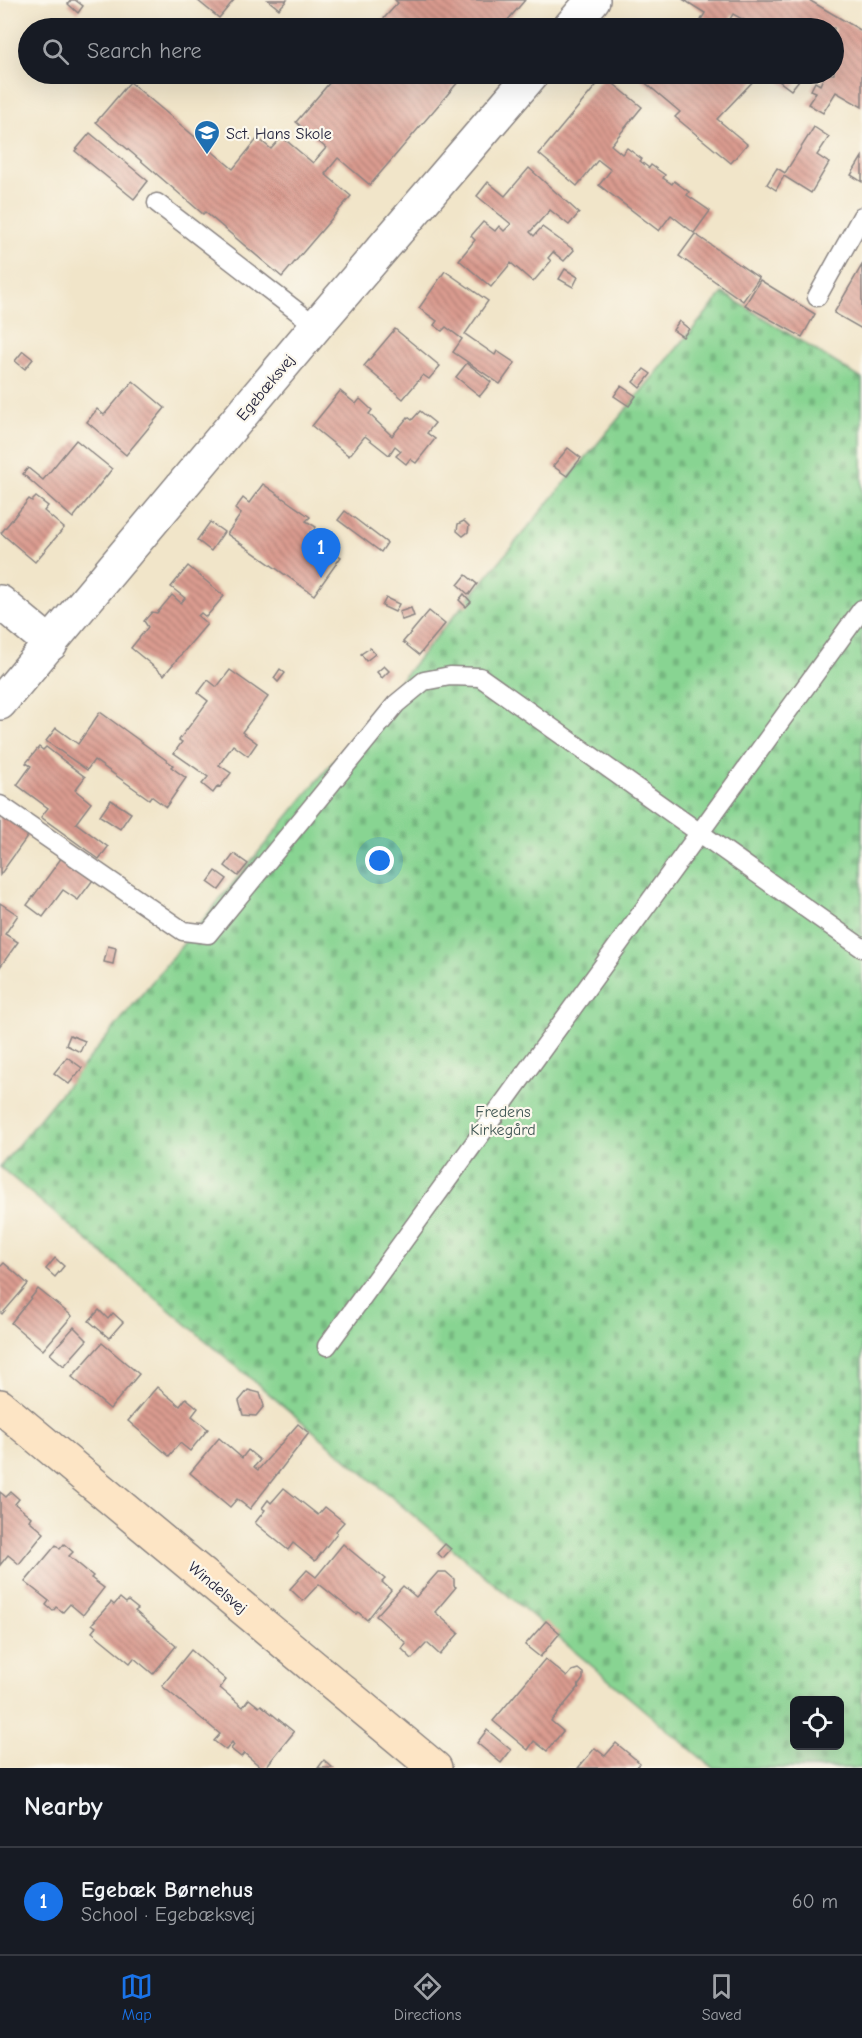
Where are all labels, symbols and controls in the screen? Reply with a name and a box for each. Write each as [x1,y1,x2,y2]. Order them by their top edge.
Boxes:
search box [18,18,844,84]
icon: search [39,35,72,68]
text: Search here [87,38,202,64]
school or university icon: Sct. Hans Skole [192,118,222,156]
place label: Sct. Hans Skole [226,125,332,143]
street label: Egebæksvej [233,351,299,424]
pin: 1 [302,528,340,578]
your location [365,846,394,875]
park label: Fredens Kirkegård [470,1103,536,1139]
street label: Windelsvej [184,1558,250,1618]
map controls [790,1696,844,1750]
button: locate [790,1696,844,1750]
text: Nearby [24,1792,103,1822]
text: Egebæk Børnehus [81,1877,253,1903]
text: 1 [40,1890,47,1913]
text: 60 m [792,1890,838,1913]
text: School · Egebæksvej [81,1903,255,1926]
tab: Map [120,1970,153,2024]
tab: Directions [394,1970,461,2024]
tab: Saved [702,1970,742,2024]

